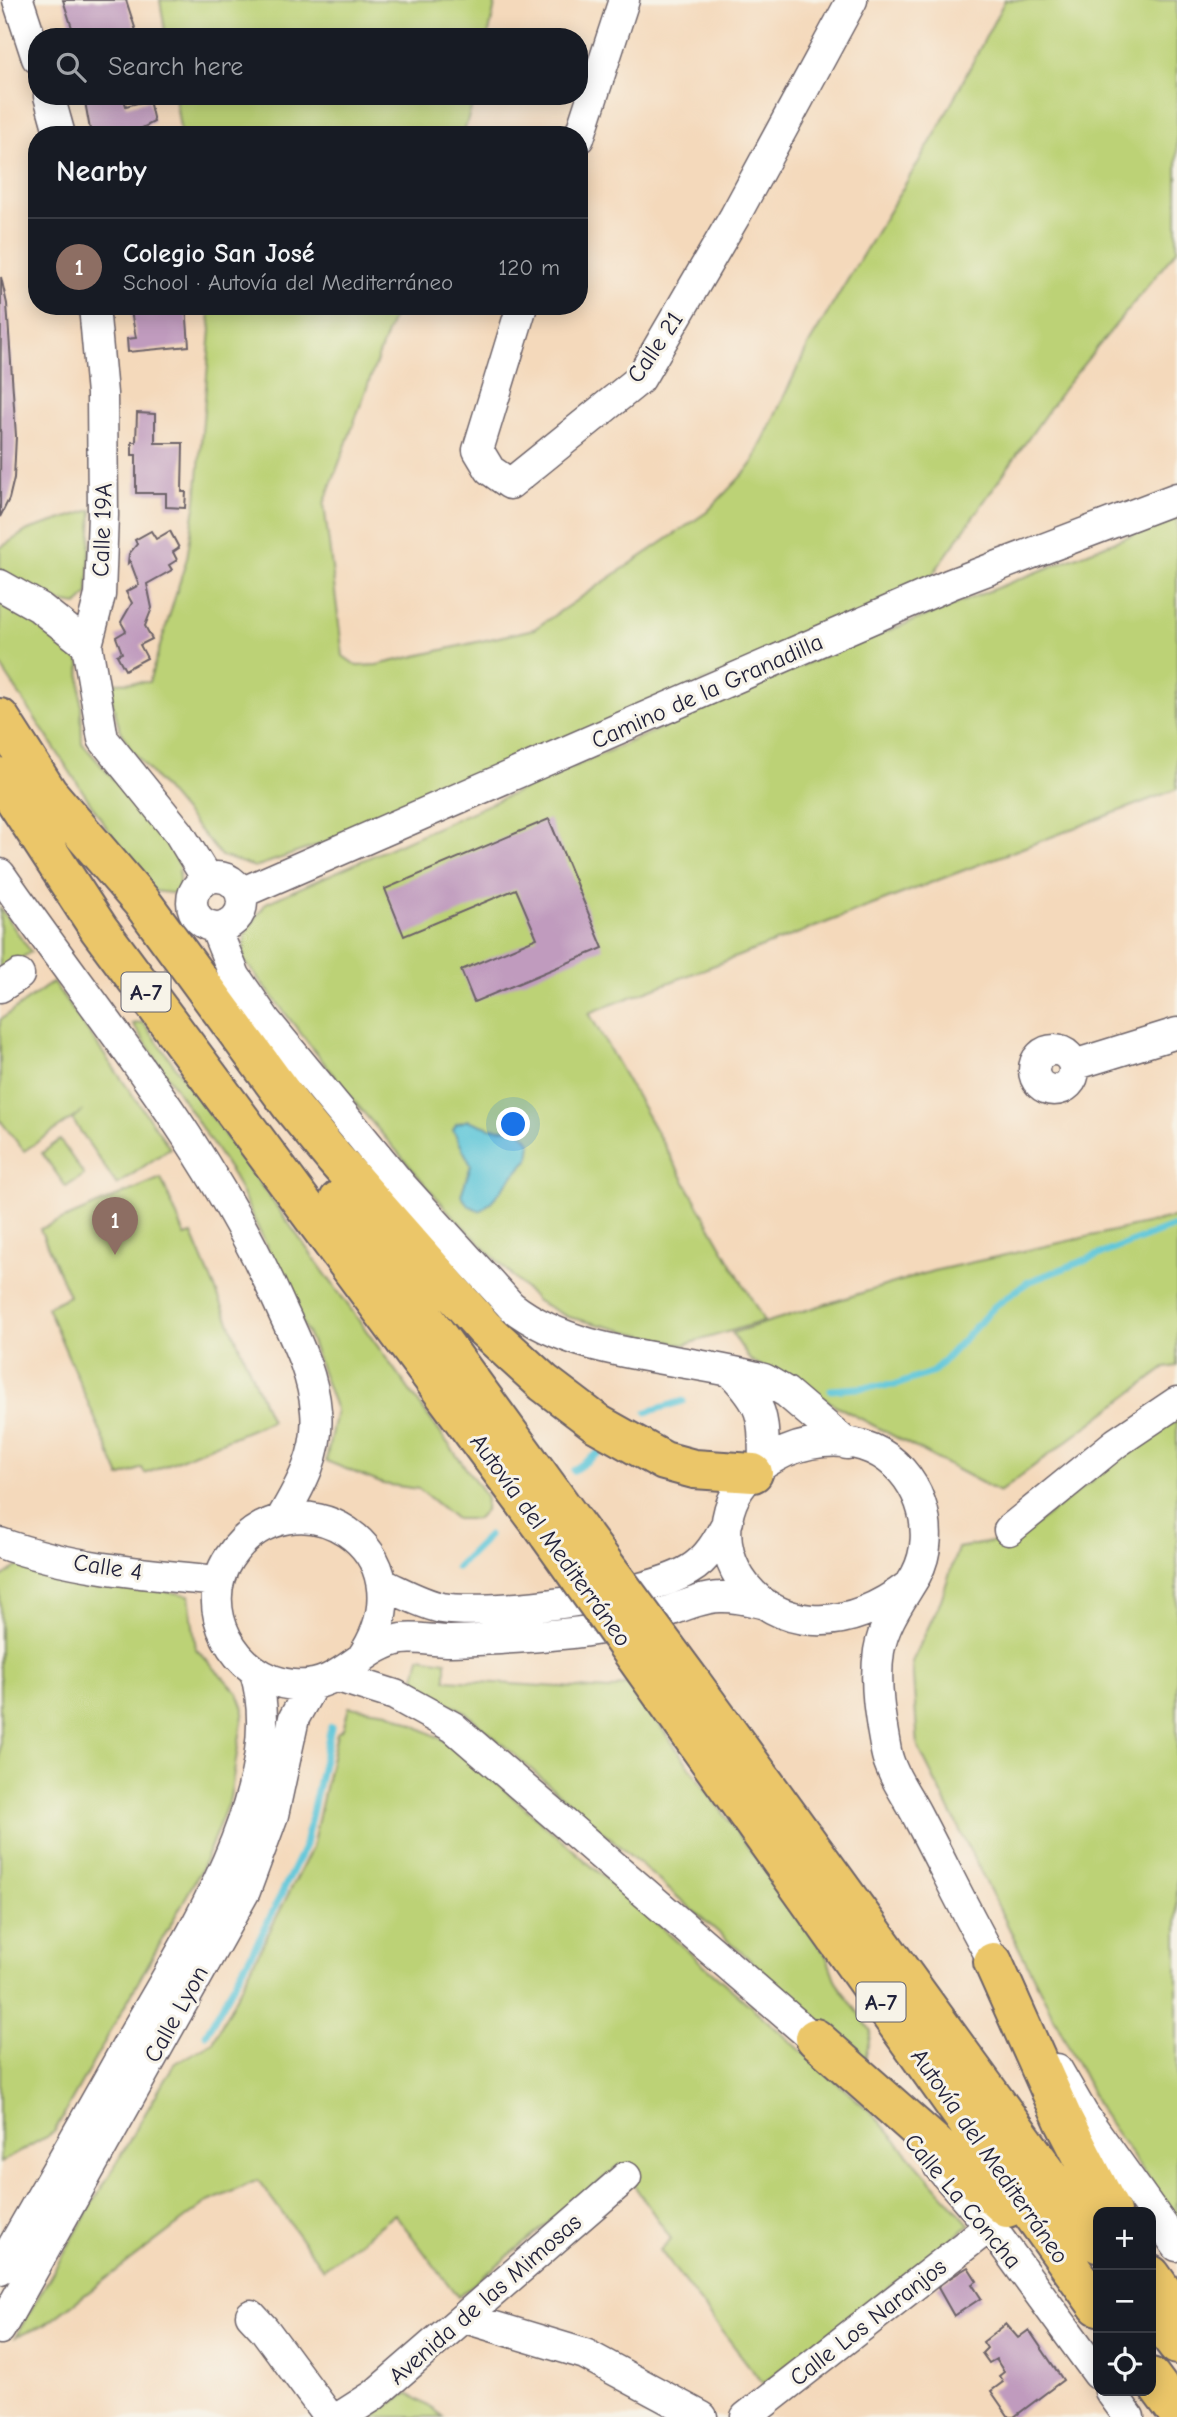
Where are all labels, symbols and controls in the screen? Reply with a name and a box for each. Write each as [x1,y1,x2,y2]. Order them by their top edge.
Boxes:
search box [28,28,588,105]
icon: search [52,48,90,86]
text: Search here [108,52,243,82]
text: Nearby [56,154,147,189]
text: Colegio San José [123,239,315,269]
text: 1 [74,254,84,281]
text: 120 m [498,254,560,281]
text: School · Autovía del Mediterráneo [123,269,453,296]
street label: Calle 21 [621,306,689,388]
street label: Calle 19A [86,483,118,577]
street label: Camino de la Granadilla [587,627,827,755]
road number: A-7 [122,973,170,1012]
your location [496,1107,530,1141]
pin: 1 [92,1197,138,1255]
street label: Autovía del Mediterráneo [464,1428,638,1652]
street label: Calle 4 [72,1548,144,1586]
street label: Calle Lyon [138,1961,214,2067]
road number: A-7 [856,1982,906,2022]
street label: Autovía del Mediterráneo [905,2043,1075,2269]
street label: Calle La Concha [899,2128,1027,2274]
map controls [1093,2207,1156,2396]
button: + [1093,2207,1156,2270]
street label: Avenida de las Mimosas [383,2208,587,2390]
street label: Calle Los Naranjos [784,2252,952,2392]
button: − [1093,2270,1156,2333]
button: locate [1093,2333,1156,2396]

